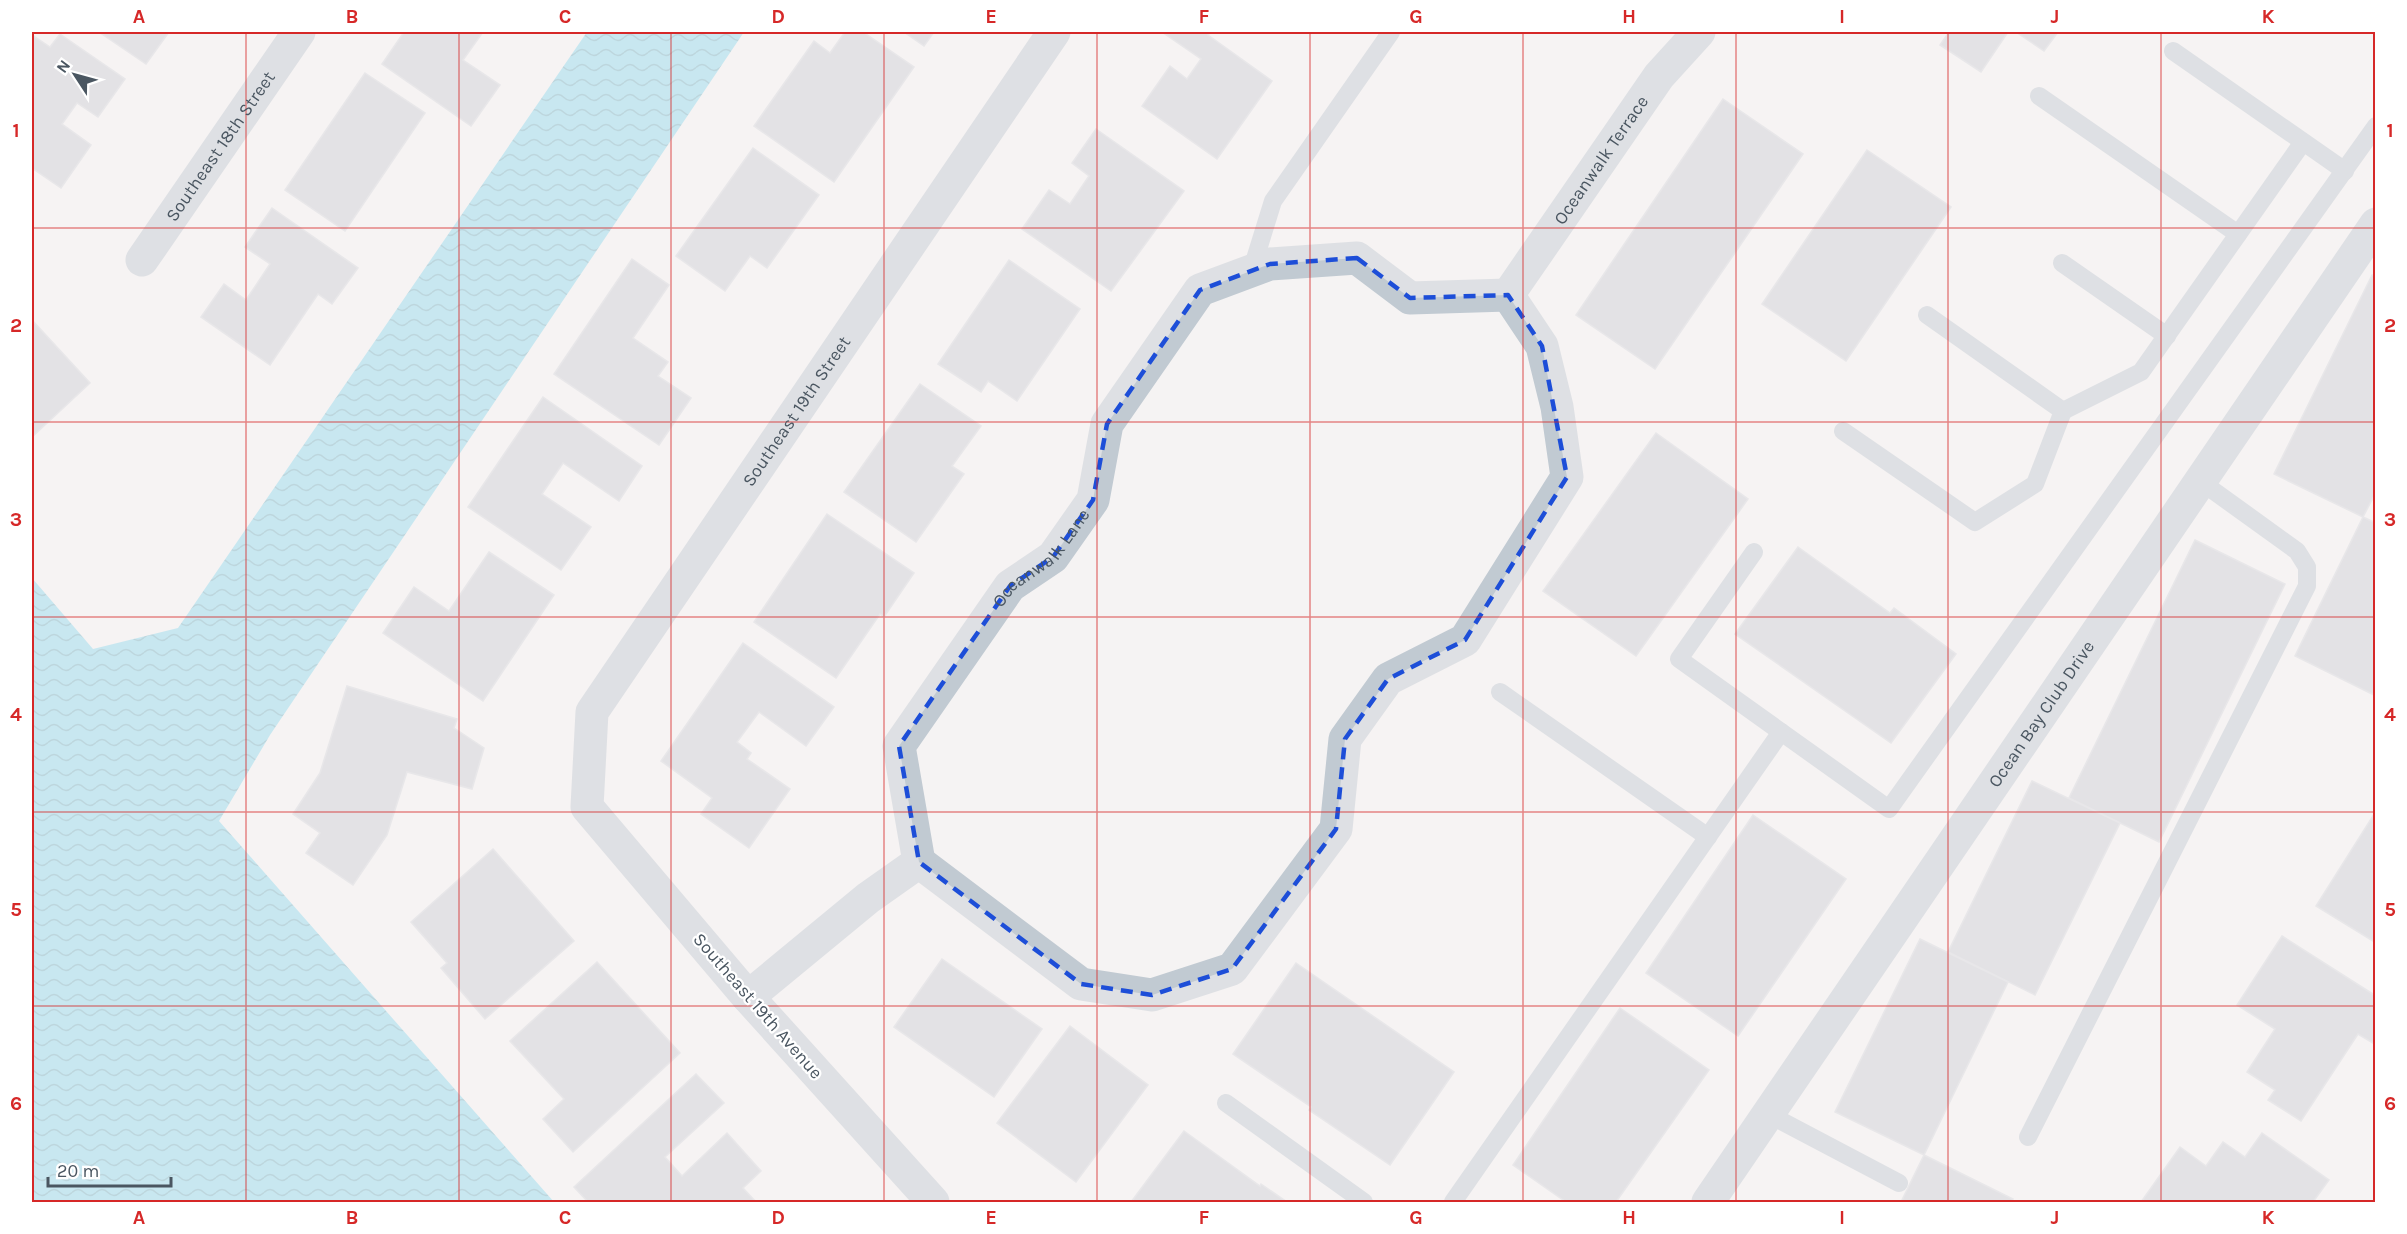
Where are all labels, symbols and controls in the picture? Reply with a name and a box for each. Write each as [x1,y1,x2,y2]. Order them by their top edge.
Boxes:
text: A [133,5,146,28]
text: B [346,5,358,28]
text: C [559,5,571,28]
text: D [771,5,785,28]
text: E [985,5,997,28]
text: F [1199,5,1210,28]
text: G [1409,5,1423,28]
text: H [1622,5,1636,28]
text: I [1839,5,1845,28]
text: J [2051,5,2059,28]
text: K [2261,5,2275,28]
north arrow [45,45,105,105]
text: N [52,56,74,77]
street label: Southeast 18th Street [161,67,280,226]
street label: Oceanwalk Terrace [1549,91,1653,229]
text: 1 [12,119,20,142]
text: 1 [2386,119,2394,142]
text: 2 [10,314,22,337]
text: 2 [2384,314,2396,337]
street label: Southeast 19th Street [738,332,855,490]
street label: Oceanwalk Lane [988,504,1095,611]
text: 3 [10,508,22,531]
text: 3 [2384,508,2396,531]
street label: Ocean Bay Club Drive [1983,636,2099,792]
text: 4 [10,703,22,726]
text: 4 [2384,703,2396,726]
text: 5 [10,898,22,921]
text: 5 [2384,898,2396,921]
street label: Southeast 19th Avenue [689,928,827,1084]
text: 6 [10,1092,22,1115]
text: 6 [2384,1092,2396,1115]
scale bar [48,1150,171,1188]
text: 20 m [57,1160,99,1182]
text: A [133,1206,146,1229]
text: B [346,1206,358,1229]
text: C [559,1206,571,1229]
text: D [771,1206,785,1229]
text: E [985,1206,997,1229]
text: F [1199,1206,1210,1229]
text: G [1409,1206,1423,1229]
text: H [1622,1206,1636,1229]
text: I [1839,1206,1845,1229]
text: J [2051,1206,2059,1229]
text: K [2261,1206,2275,1229]

